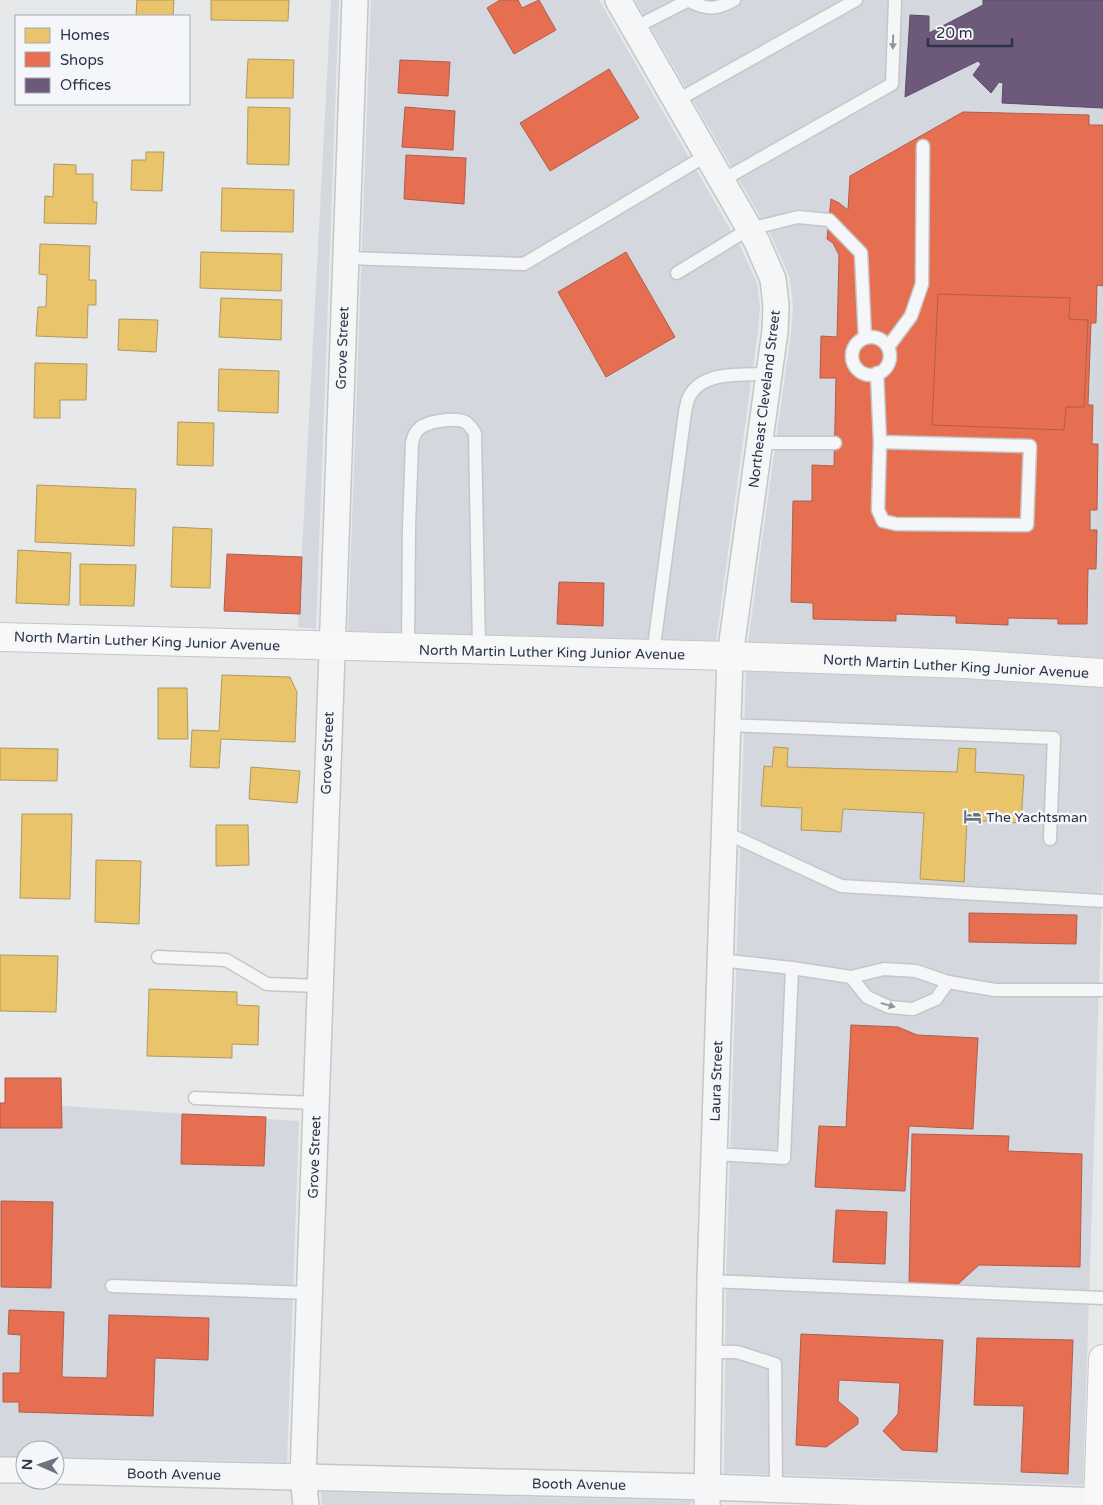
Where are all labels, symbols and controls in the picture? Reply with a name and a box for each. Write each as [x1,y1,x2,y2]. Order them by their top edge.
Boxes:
legend [15,15,190,105]
scale bar [928,15,1012,47]
text: 20 m [936,24,973,42]
text: Homes [60,26,110,44]
one-way arrow [889,34,897,50]
text: Shops [60,51,104,69]
text: Offices [60,76,111,94]
street label: Grove Street [333,306,352,390]
street label: Northeast Cleveland Street [745,309,784,489]
street label: North Martin Luther King Junior Avenue [14,628,280,655]
street label: North Martin Luther King Junior Avenue [419,642,685,663]
street label: North Martin Luther King Junior Avenue [823,651,1089,682]
street label: Grove Street [318,711,337,795]
hotel icon: The Yachtsman [962,807,982,827]
place label: The Yachtsman [986,809,1087,826]
one-way arrow [881,1002,896,1010]
street label: Laura Street [707,1039,726,1122]
street label: Grove Street [305,1115,324,1199]
north arrow [15,1440,65,1490]
text: N [19,1459,36,1470]
street label: Booth Avenue [127,1465,221,1484]
street label: Booth Avenue [532,1475,626,1494]

